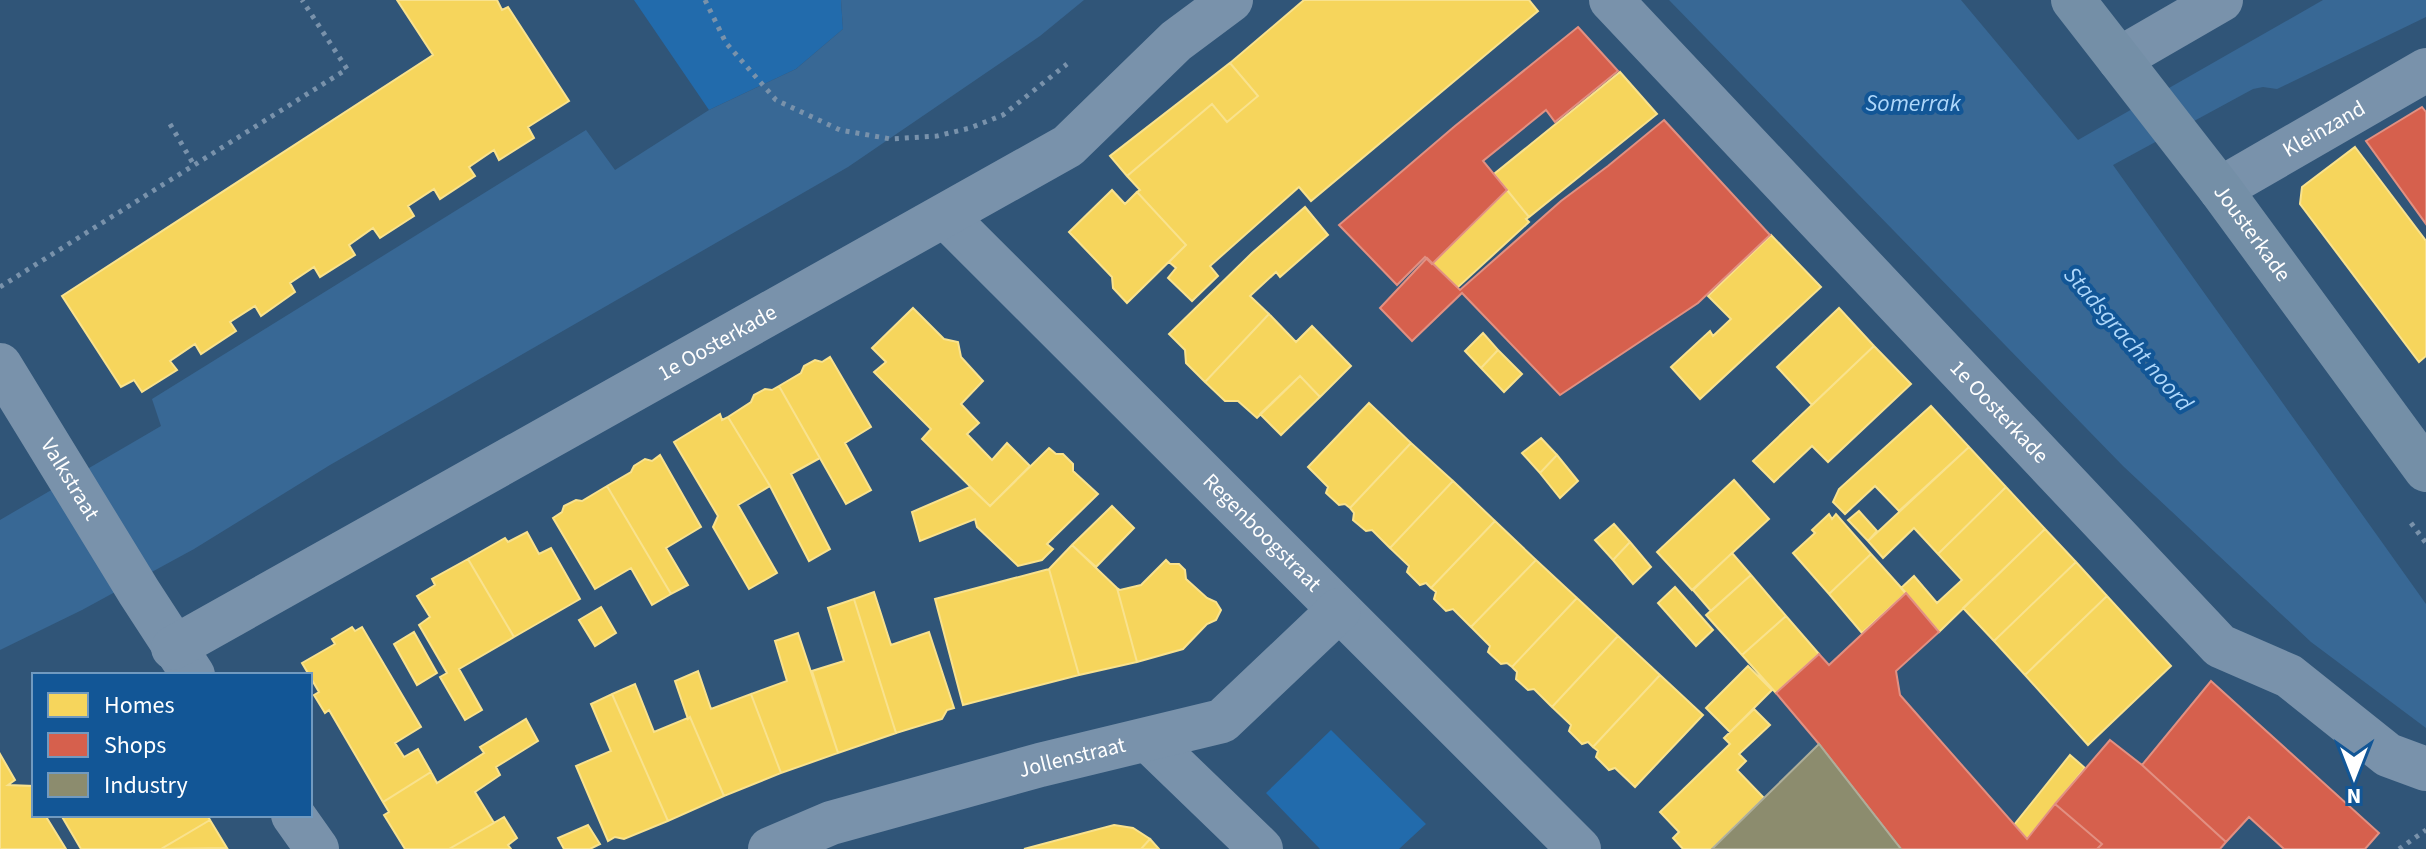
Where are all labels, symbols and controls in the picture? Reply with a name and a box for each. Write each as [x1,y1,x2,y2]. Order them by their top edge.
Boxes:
water label: Somerrak [1865,86,1961,121]
street label: Kleinzand [2277,92,2371,166]
street label: Jousterkade [2206,178,2299,288]
water label: Stadsgracht noord [2055,259,2202,420]
street label: 1e Oosterkade [652,296,783,389]
street label: 1e Oosterkade [1942,353,2056,471]
street label: Valkstraat [33,432,108,527]
street label: Regenboogstraat [1195,466,1329,600]
legend [32,673,312,817]
text: Homes [104,688,175,723]
text: Shops [104,728,166,763]
street label: Jollenstraat [1015,729,1129,786]
north arrow [2314,737,2394,817]
text: Industry [104,768,188,803]
text: N [2347,780,2361,812]

